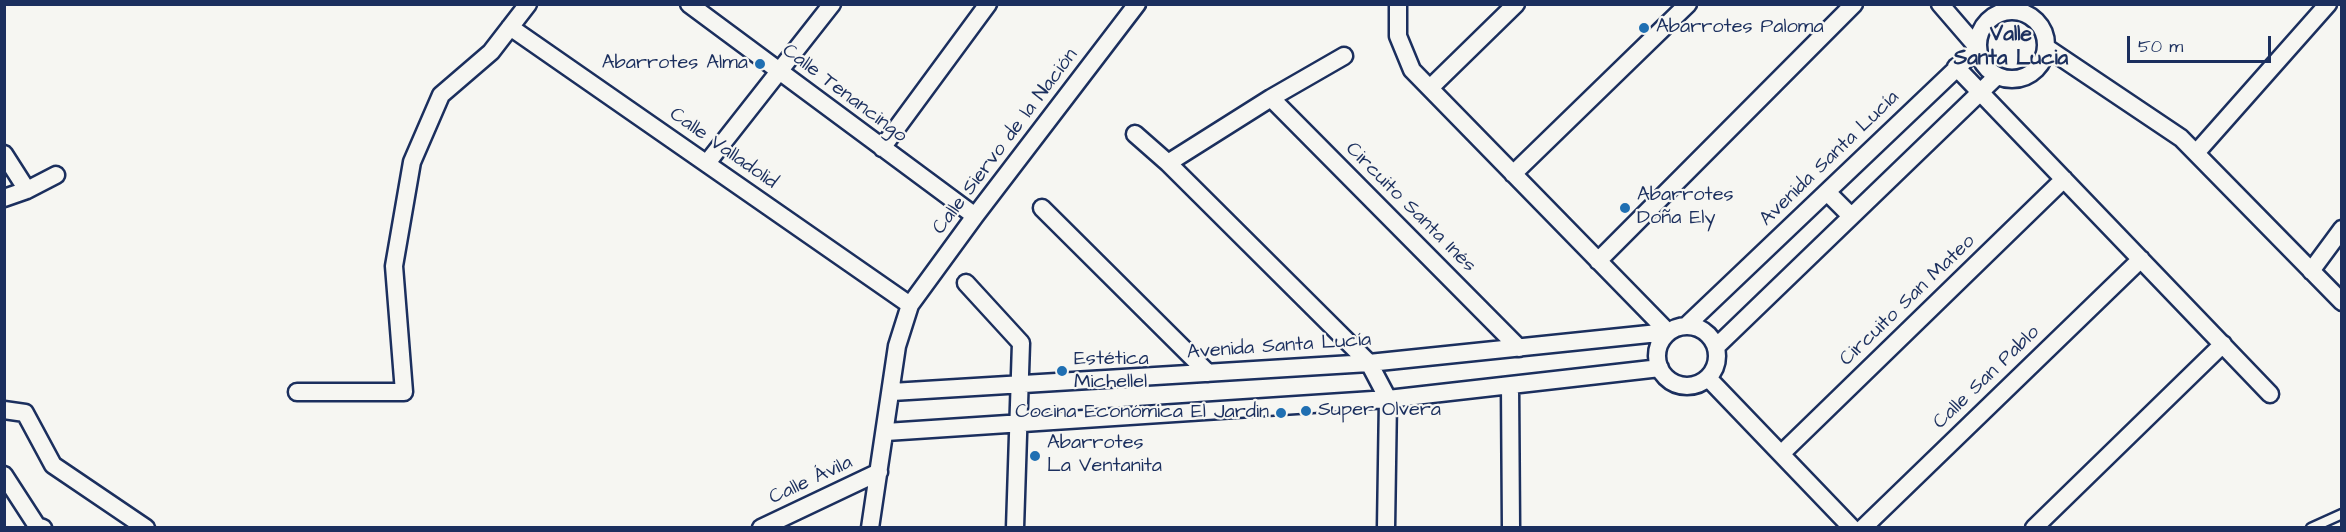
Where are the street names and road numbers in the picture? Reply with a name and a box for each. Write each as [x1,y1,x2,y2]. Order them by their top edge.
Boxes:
street label: Calle Tenancingo [777,39,911,149]
street label: Calle Siervo de la Nación [928,44,1084,240]
street label: Avenida Santa Lucía [1755,86,1905,232]
street label: Calle Valladolid [664,103,782,195]
street label: Circuito Santa Inés [1340,138,1480,278]
street label: Circuito San Mateo [1835,230,1981,372]
street label: Calle San Pablo [1929,321,2045,435]
street label: Avenida Santa Lucía [1186,329,1372,365]
street label: Calle Ávila [766,451,856,511]

